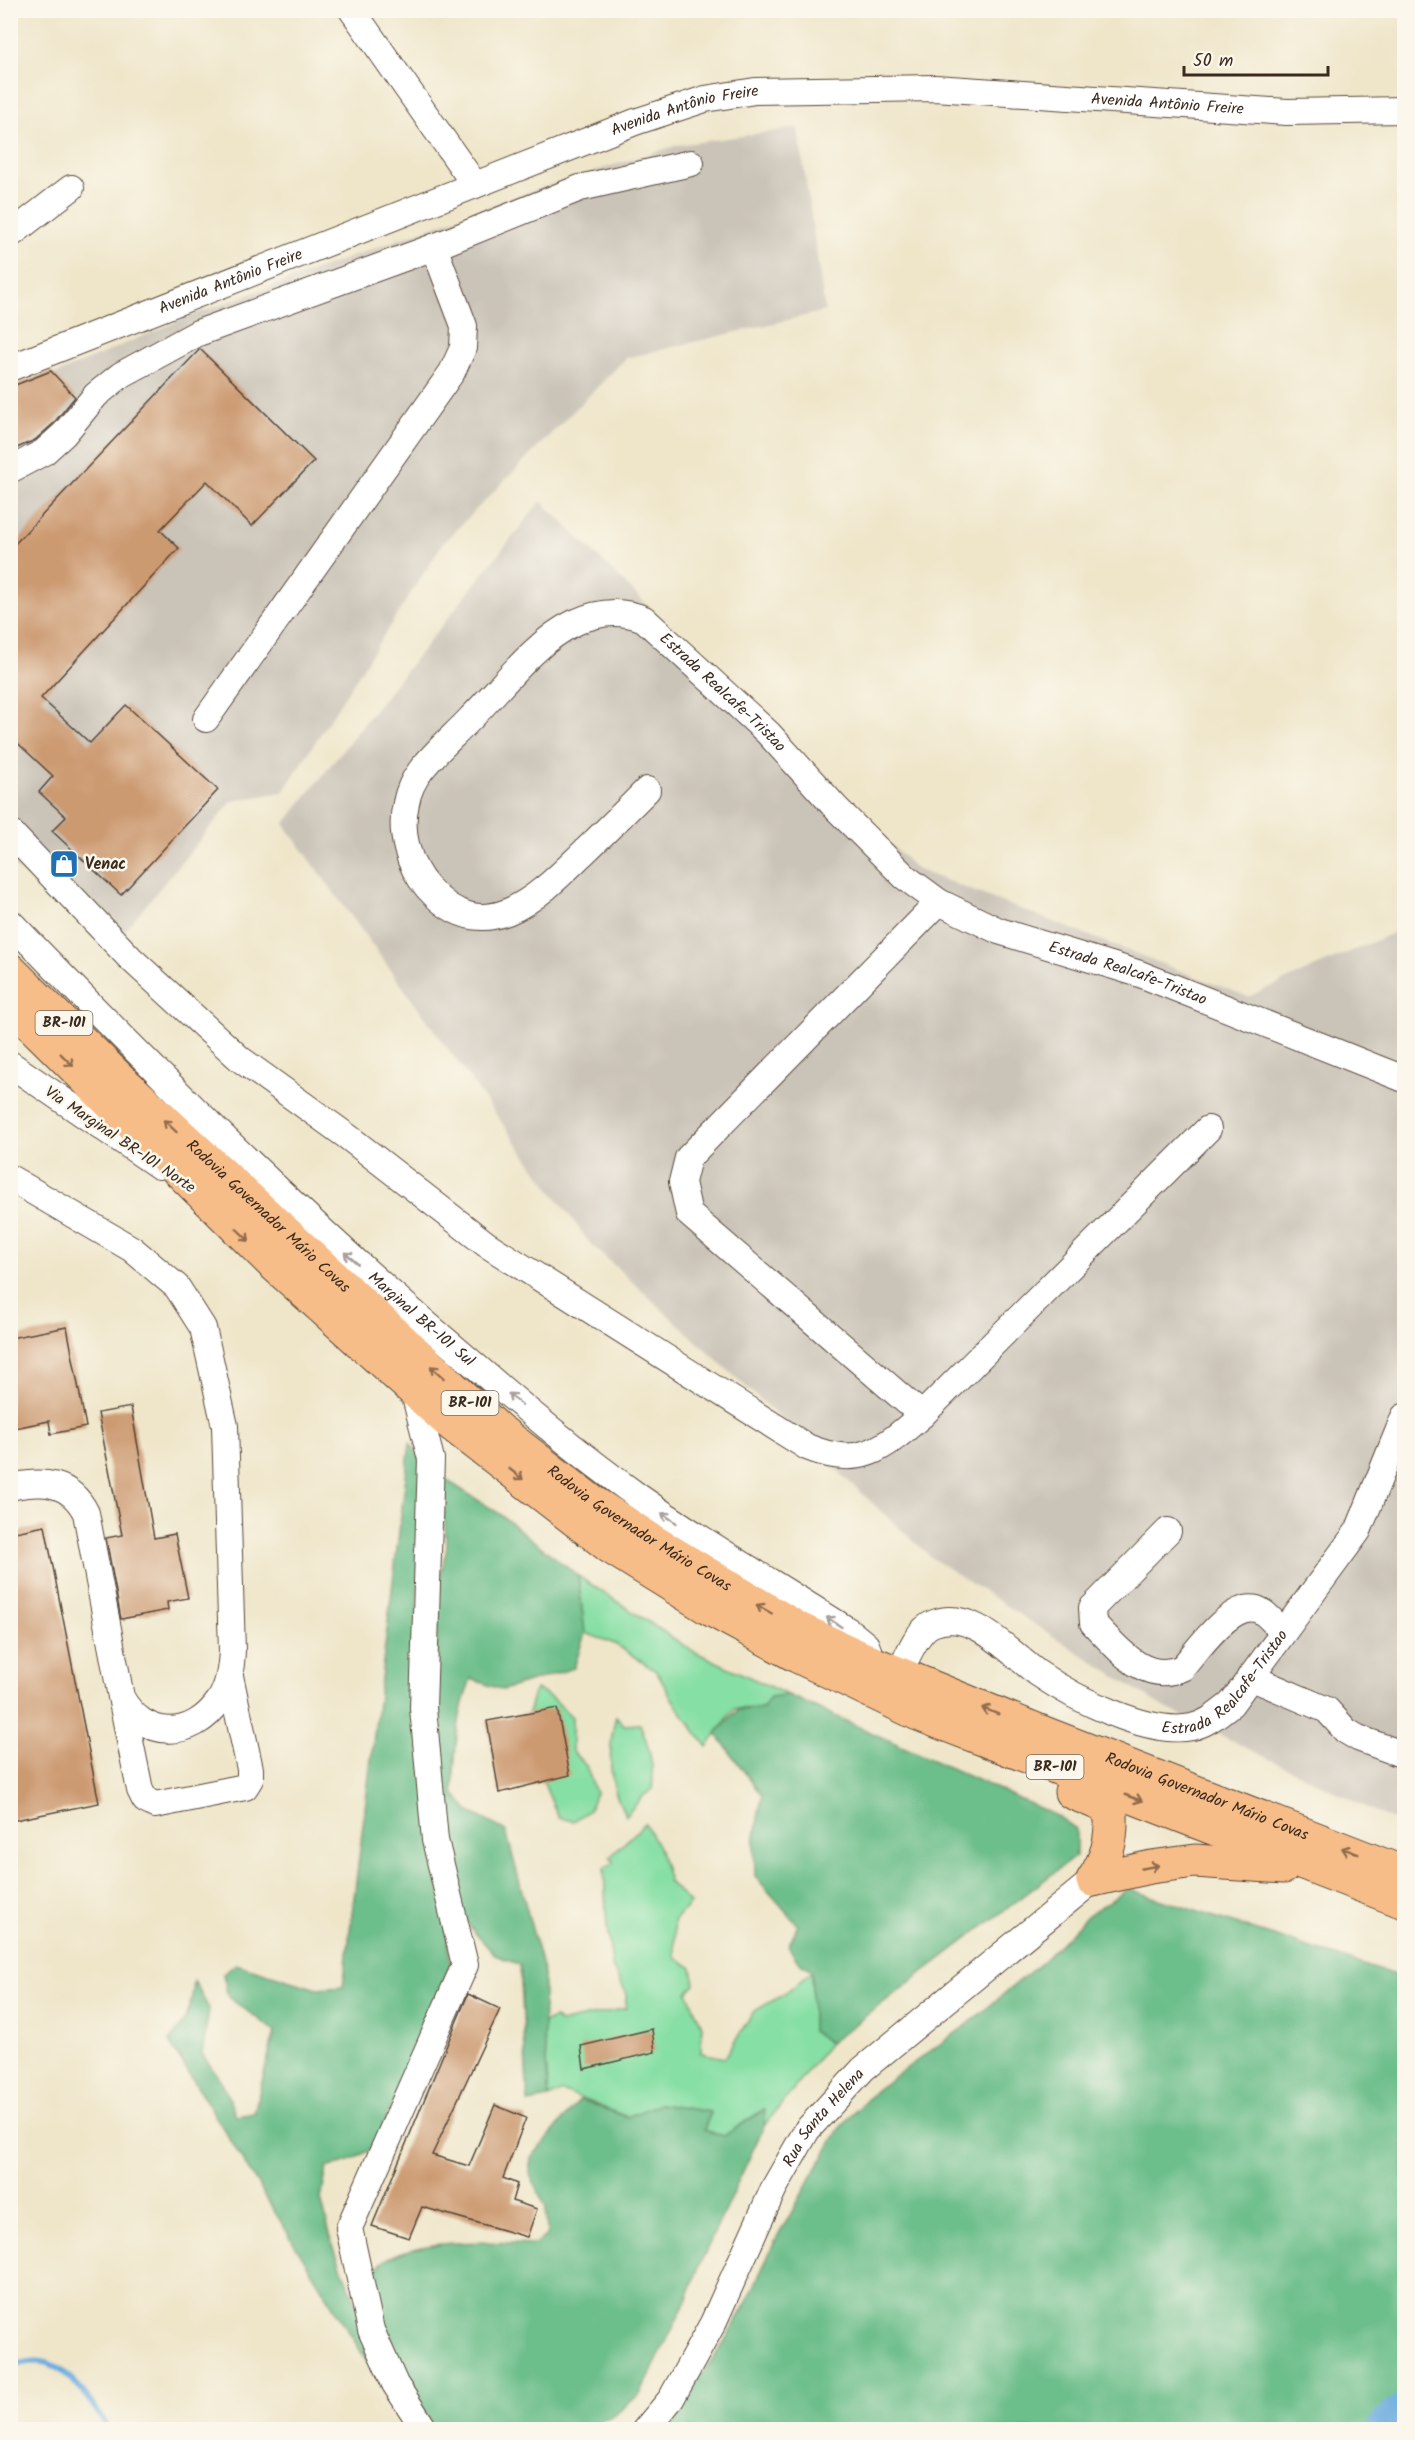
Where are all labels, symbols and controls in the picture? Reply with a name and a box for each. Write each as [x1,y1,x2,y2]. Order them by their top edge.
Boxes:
scale bar [1184,39,1328,77]
text: 50 m [1193,47,1233,76]
street label: Avenida Antônio Freire [607,78,760,143]
street label: Avenida Antônio Freire [1090,86,1245,122]
street label: Avenida Antônio Freire [155,242,306,321]
street label: Estrada Realcafe-Tristao [654,626,792,758]
shop icon: Venac [48,848,80,880]
place label: Venac [85,852,126,877]
street label: Estrada Realcafe-Tristao [1046,934,1211,1012]
road number: BR-101 [36,1011,92,1035]
one-way arrow [59,1053,74,1068]
street label: Via Marginal BR-101 Norte [39,1080,201,1200]
one-way arrow [163,1119,178,1133]
street label: Rodovia Governador Mário Covas [180,1134,356,1299]
one-way arrow [235,1228,250,1243]
one-way arrow [343,1252,359,1265]
street label: Marginal BR-101 Sul [362,1265,480,1373]
one-way arrow [429,1365,444,1380]
road number: BR-101 [442,1391,498,1415]
one-way arrow [507,1392,523,1405]
street label: Rodovia Governador Mário Covas [542,1459,737,1598]
one-way arrow [508,1468,524,1481]
one-way arrow [662,1512,678,1524]
one-way arrow [756,1603,773,1615]
one-way arrow [826,1615,843,1627]
street label: Estrada Realcafe-Tristao [1160,1624,1294,1741]
one-way arrow [982,1705,1000,1716]
street label: Rodovia Governador Mário Covas [1102,1746,1313,1847]
road number: BR-101 [1026,1755,1084,1779]
one-way arrow [1124,1793,1143,1804]
one-way arrow [1341,1845,1360,1856]
one-way arrow [1139,1861,1159,1872]
street label: Rua Santa Helena [776,2062,870,2171]

